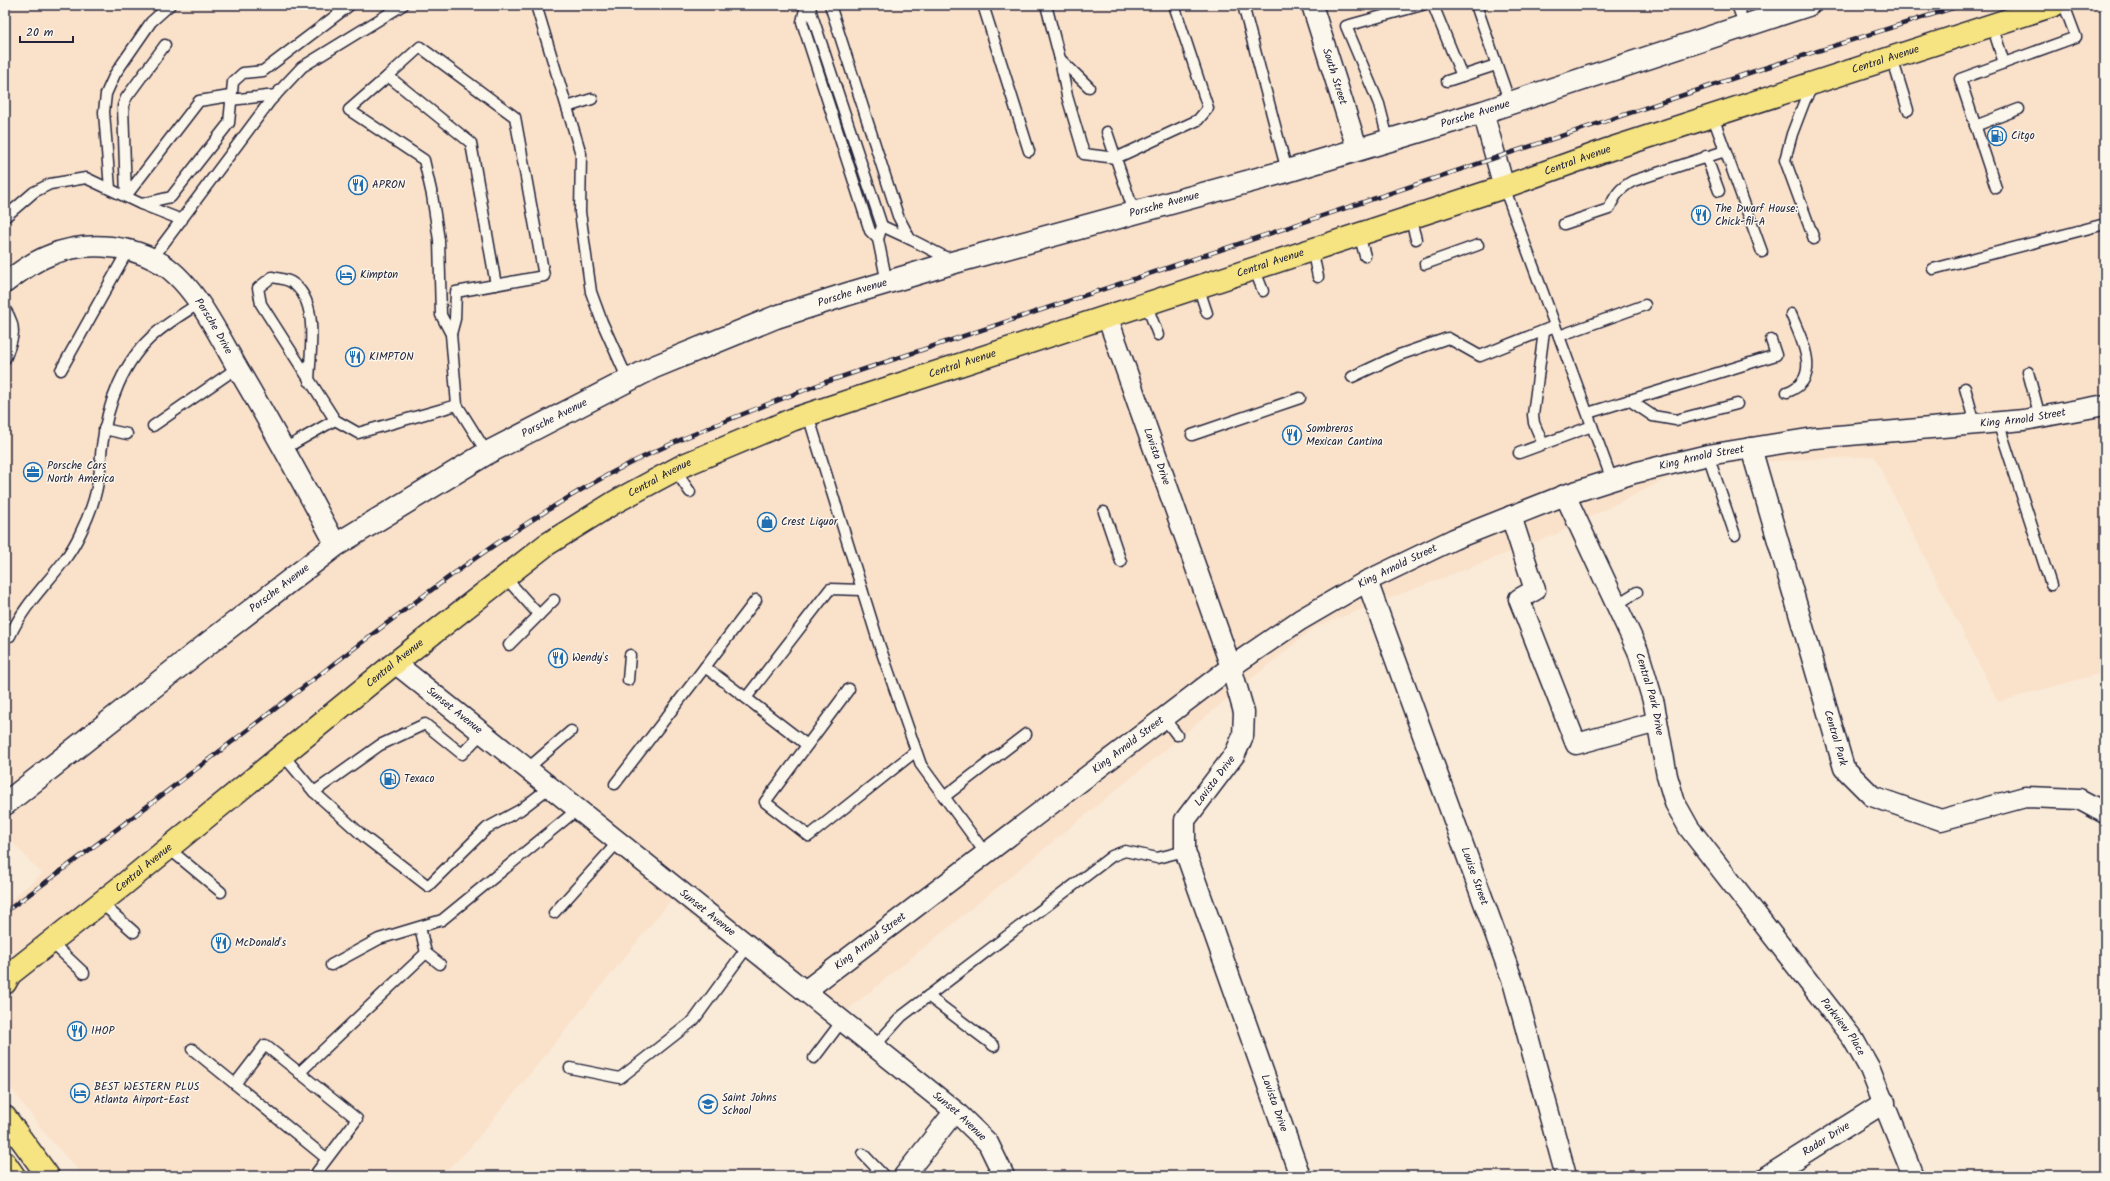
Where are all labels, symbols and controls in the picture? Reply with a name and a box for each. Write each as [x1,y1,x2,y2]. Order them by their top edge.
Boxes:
scale bar [20,18,73,44]
text: 20 m [26,23,54,42]
street label: Central Avenue [1849,40,1922,79]
street label: South Street [1317,46,1352,108]
street label: Porsche Avenue [1438,95,1512,133]
fuel station icon: Citgo [1986,125,2008,147]
place label: Citgo [2011,127,2035,145]
street label: Central Avenue [1542,140,1613,181]
restaurant icon: APRON [347,174,369,196]
place label: APRON [372,176,406,194]
street label: Porsche Avenue [1127,186,1201,223]
place label: The Dwarf House: Chick-fil-A [1715,200,1798,231]
restaurant icon: The Dwarf House: Chick-fil-A [1690,204,1712,226]
street label: Central Avenue [1234,244,1307,283]
hotel icon: Kimpton [335,264,357,286]
place label: Kimpton [360,266,398,284]
street label: Porsche Avenue [815,274,890,312]
street label: Porsche Drive [190,294,237,358]
street label: Central Avenue [926,345,999,383]
restaurant icon: KIMPTON [344,346,366,368]
place label: KIMPTON [369,348,414,366]
street label: Porsche Avenue [518,394,591,443]
street label: King Arnold Street [1979,403,2068,433]
place label: Sombreros Mexican Cantina [1306,420,1383,451]
restaurant icon: Sombreros Mexican Cantina [1281,424,1303,446]
street label: Lavista Drive [1138,425,1175,488]
street label: King Arnold Street [1657,440,1746,476]
street label: Central Avenue [625,454,694,503]
place label: Porsche Cars North America [47,457,114,488]
office icon: Porsche Cars North America [22,461,44,483]
shop icon: Crest Liquor [756,511,778,533]
place label: Crest Liquor [781,513,839,531]
street label: King Arnold Street [1354,539,1441,594]
street label: Porsche Avenue [246,559,314,618]
street label: Central Avenue [362,635,428,692]
restaurant icon: Wendy's [547,647,569,669]
place label: Wendy's [572,649,609,667]
street label: Central Park Drive [1630,651,1669,737]
street label: Sunset Avenue [422,682,486,739]
street label: Central Park [1819,708,1852,769]
street label: King Arnold Street [1088,711,1169,779]
street label: Lavista Drive [1190,752,1240,810]
fuel station icon: Texaco [379,768,401,790]
place label: Texaco [404,770,435,788]
street label: Central Avenue [111,839,177,897]
street label: Louise Street [1455,844,1493,908]
street label: Sunset Avenue [675,885,739,941]
street label: King Arnold Street [830,908,911,975]
restaurant icon: McDonald's [210,932,232,954]
place label: McDonald's [235,934,286,952]
street label: Parkview Place [1815,994,1870,1059]
restaurant icon: IHOP [66,1020,88,1042]
place label: IHOP [91,1022,116,1040]
street label: Lavista Drive [1256,1072,1293,1134]
place label: BEST WESTERN PLUS Atlanta Airport-East [94,1078,200,1109]
hotel icon: BEST WESTERN PLUS Atlanta Airport-East [69,1082,91,1104]
street label: Sunset Avenue [928,1087,991,1146]
place label: Saint Johns School [722,1089,777,1120]
school or university icon: Saint Johns School [697,1093,719,1115]
street label: Radar Drive [1799,1117,1854,1161]

